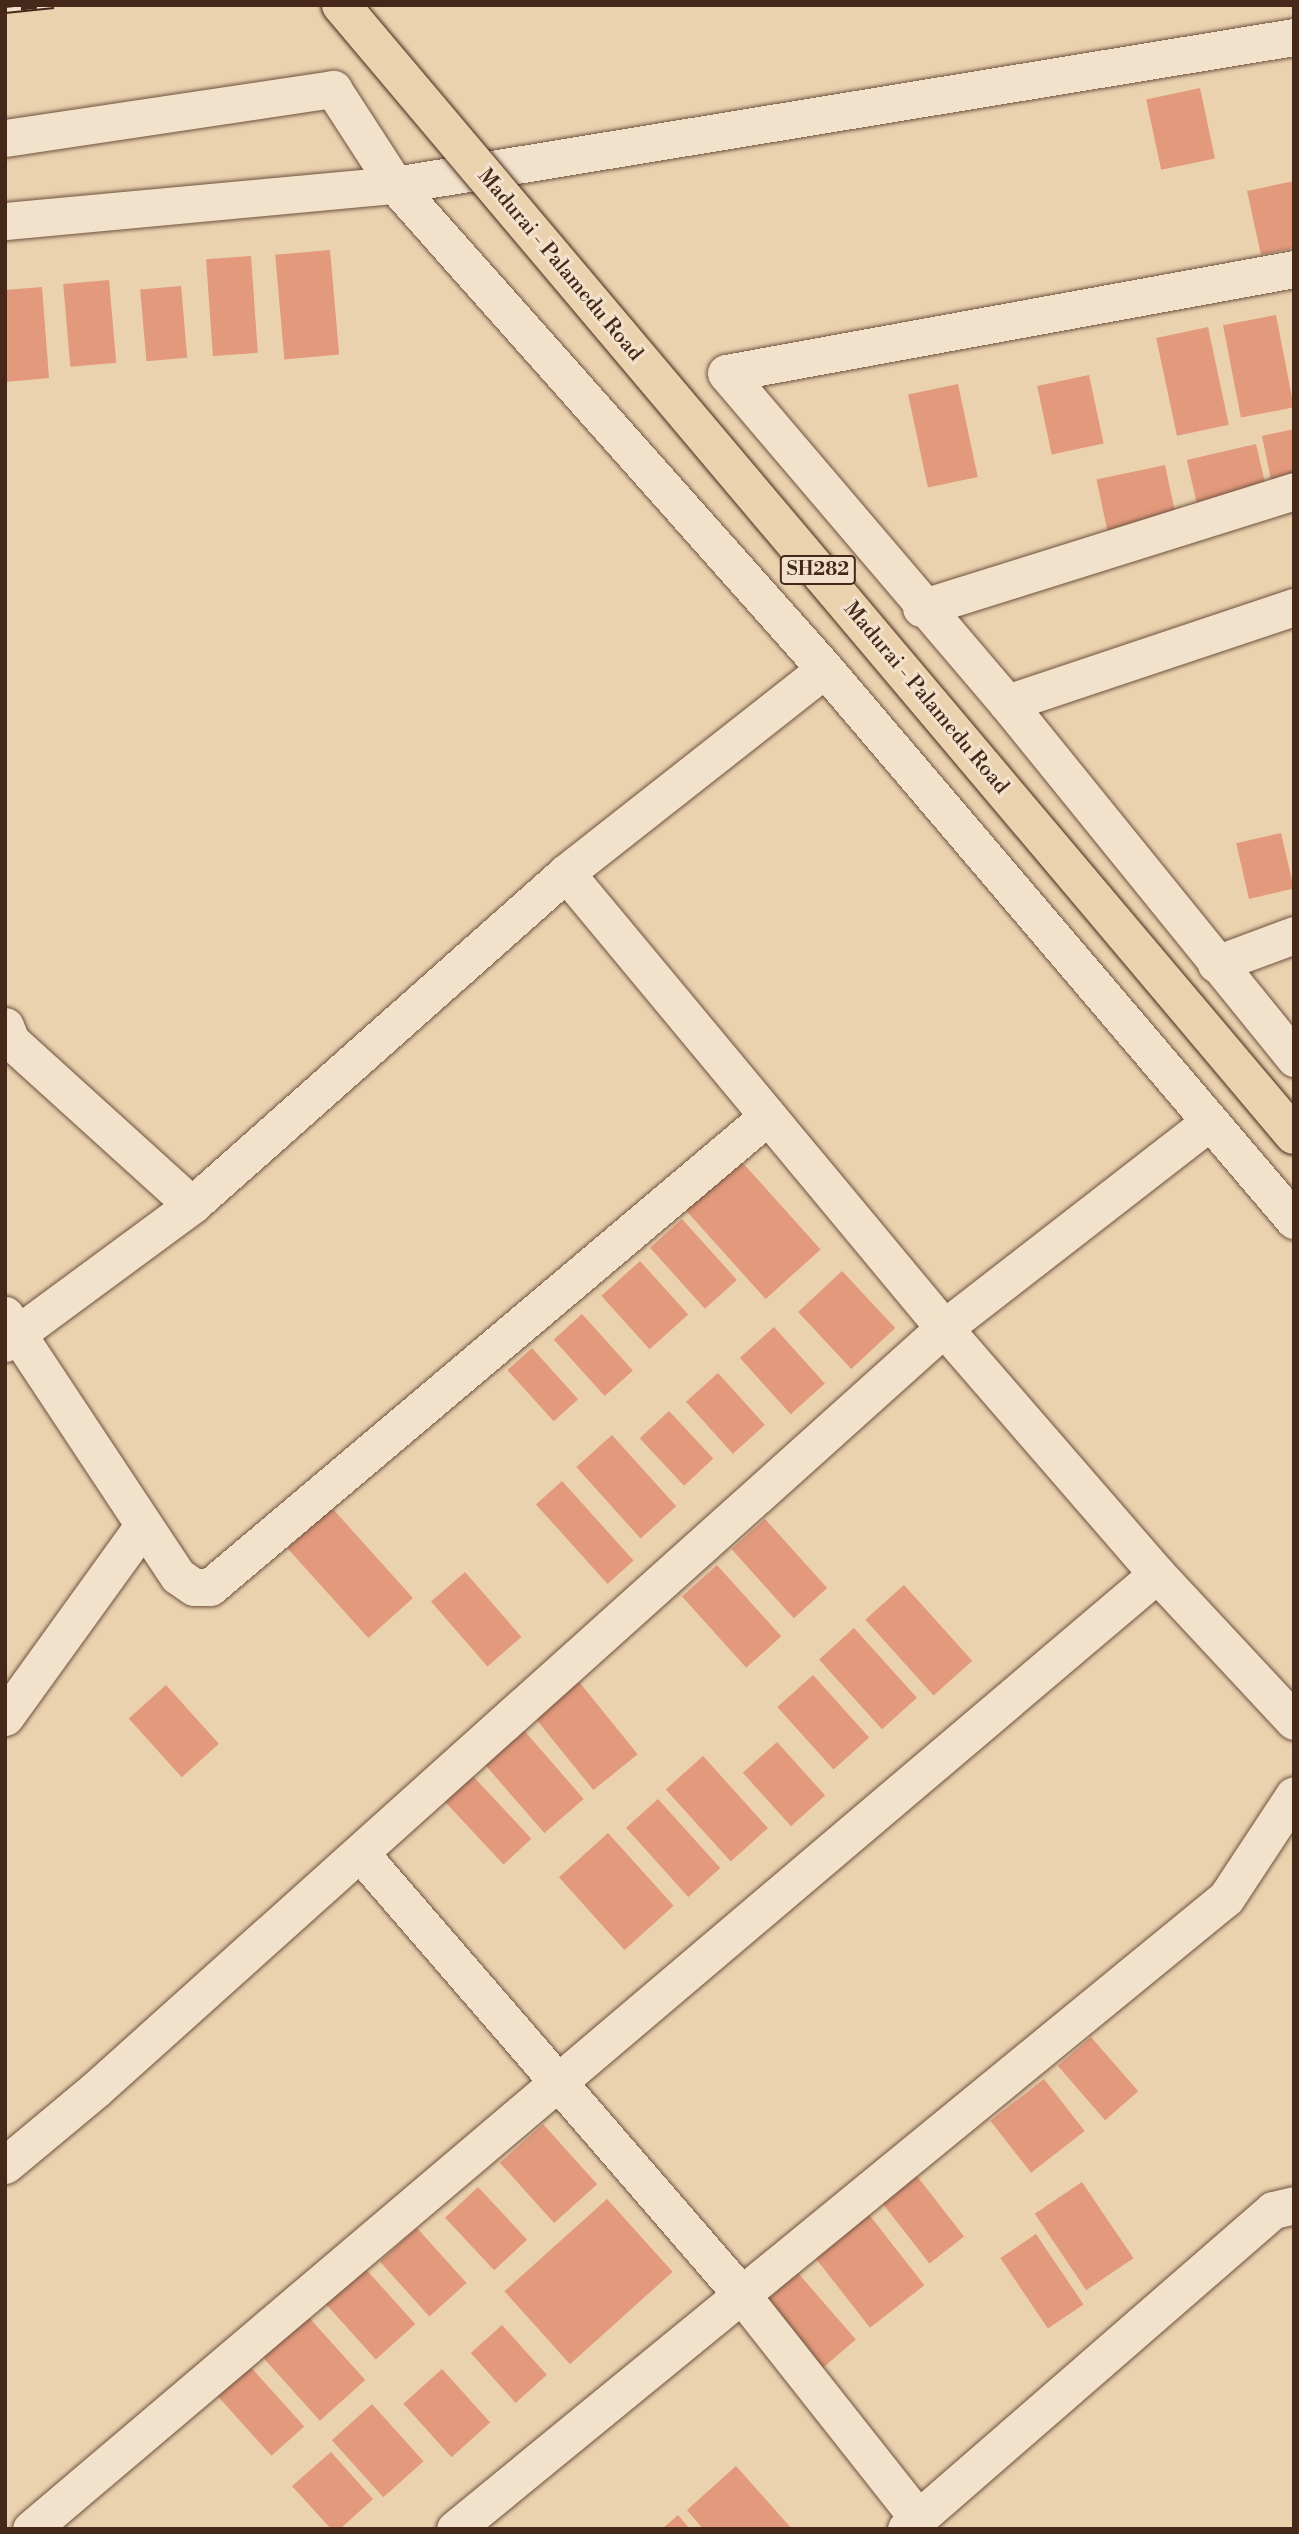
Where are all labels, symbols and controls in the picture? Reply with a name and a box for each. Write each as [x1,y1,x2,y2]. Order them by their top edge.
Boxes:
street label: Madurai - Palamedu Road [472,164,648,366]
road number: SH282 [780,554,856,586]
street label: Madurai - Palamedu Road [838,597,1014,799]

